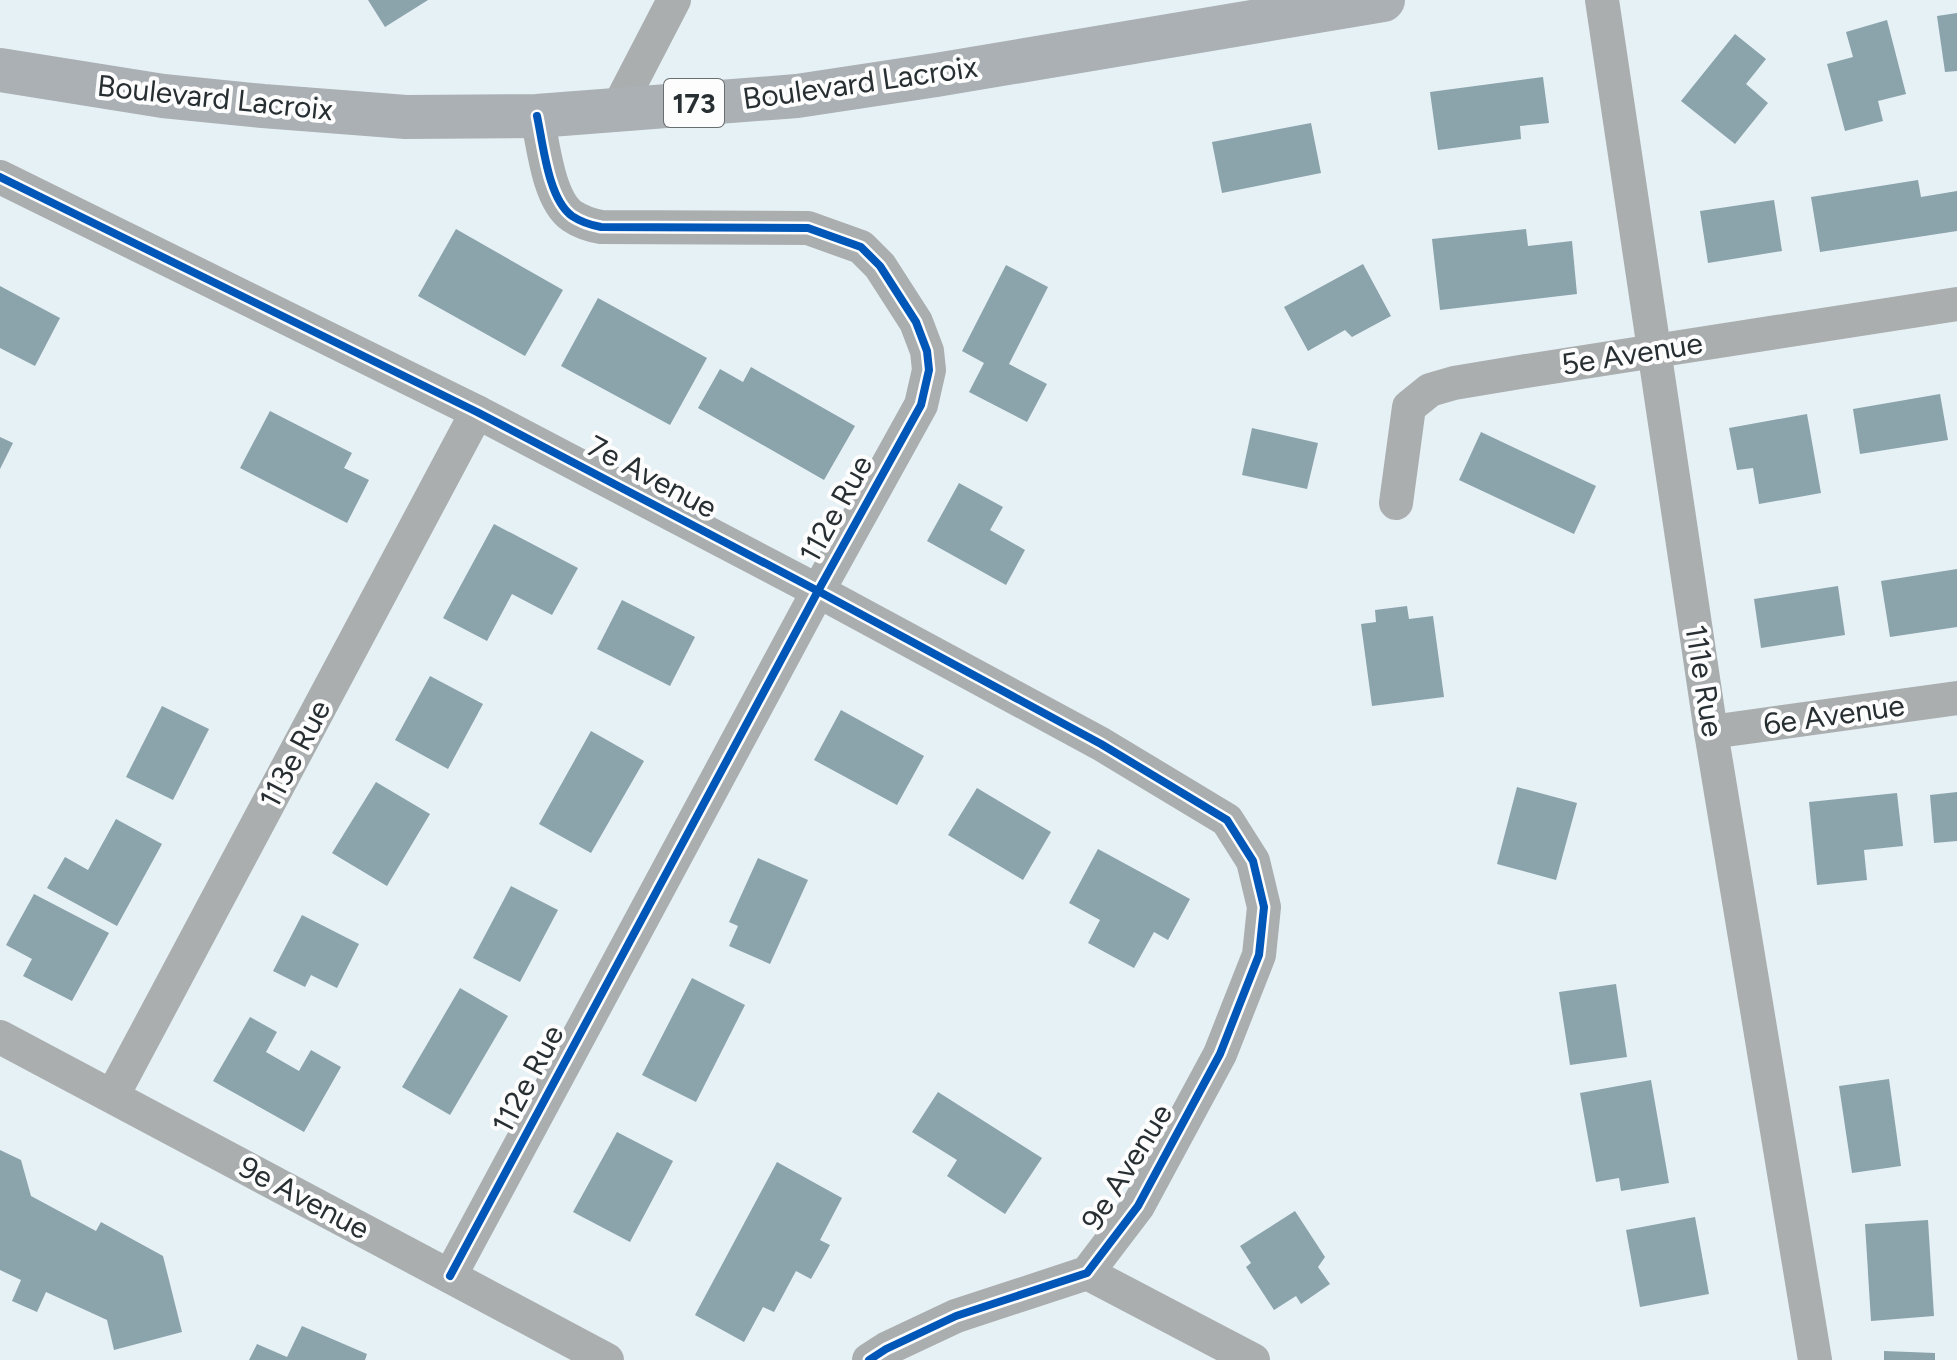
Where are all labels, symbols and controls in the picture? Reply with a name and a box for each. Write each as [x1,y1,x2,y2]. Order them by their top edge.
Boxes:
street label: Boulevard Lacroix [740,48,980,117]
street label: Boulevard Lacroix [95,67,335,128]
road number: 173 [664,79,724,127]
street label: 5e Avenue [1559,324,1705,383]
street label: 7e Avenue [581,427,723,526]
street label: 112e Rue [791,449,880,569]
street label: 111e Rue [1677,622,1732,740]
street label: 6e Avenue [1761,686,1907,743]
street label: 113e Rue [251,694,338,814]
street label: 112e Rue [484,1018,571,1139]
street label: 9e Avenue [1073,1097,1180,1237]
street label: 9e Avenue [233,1148,376,1247]

